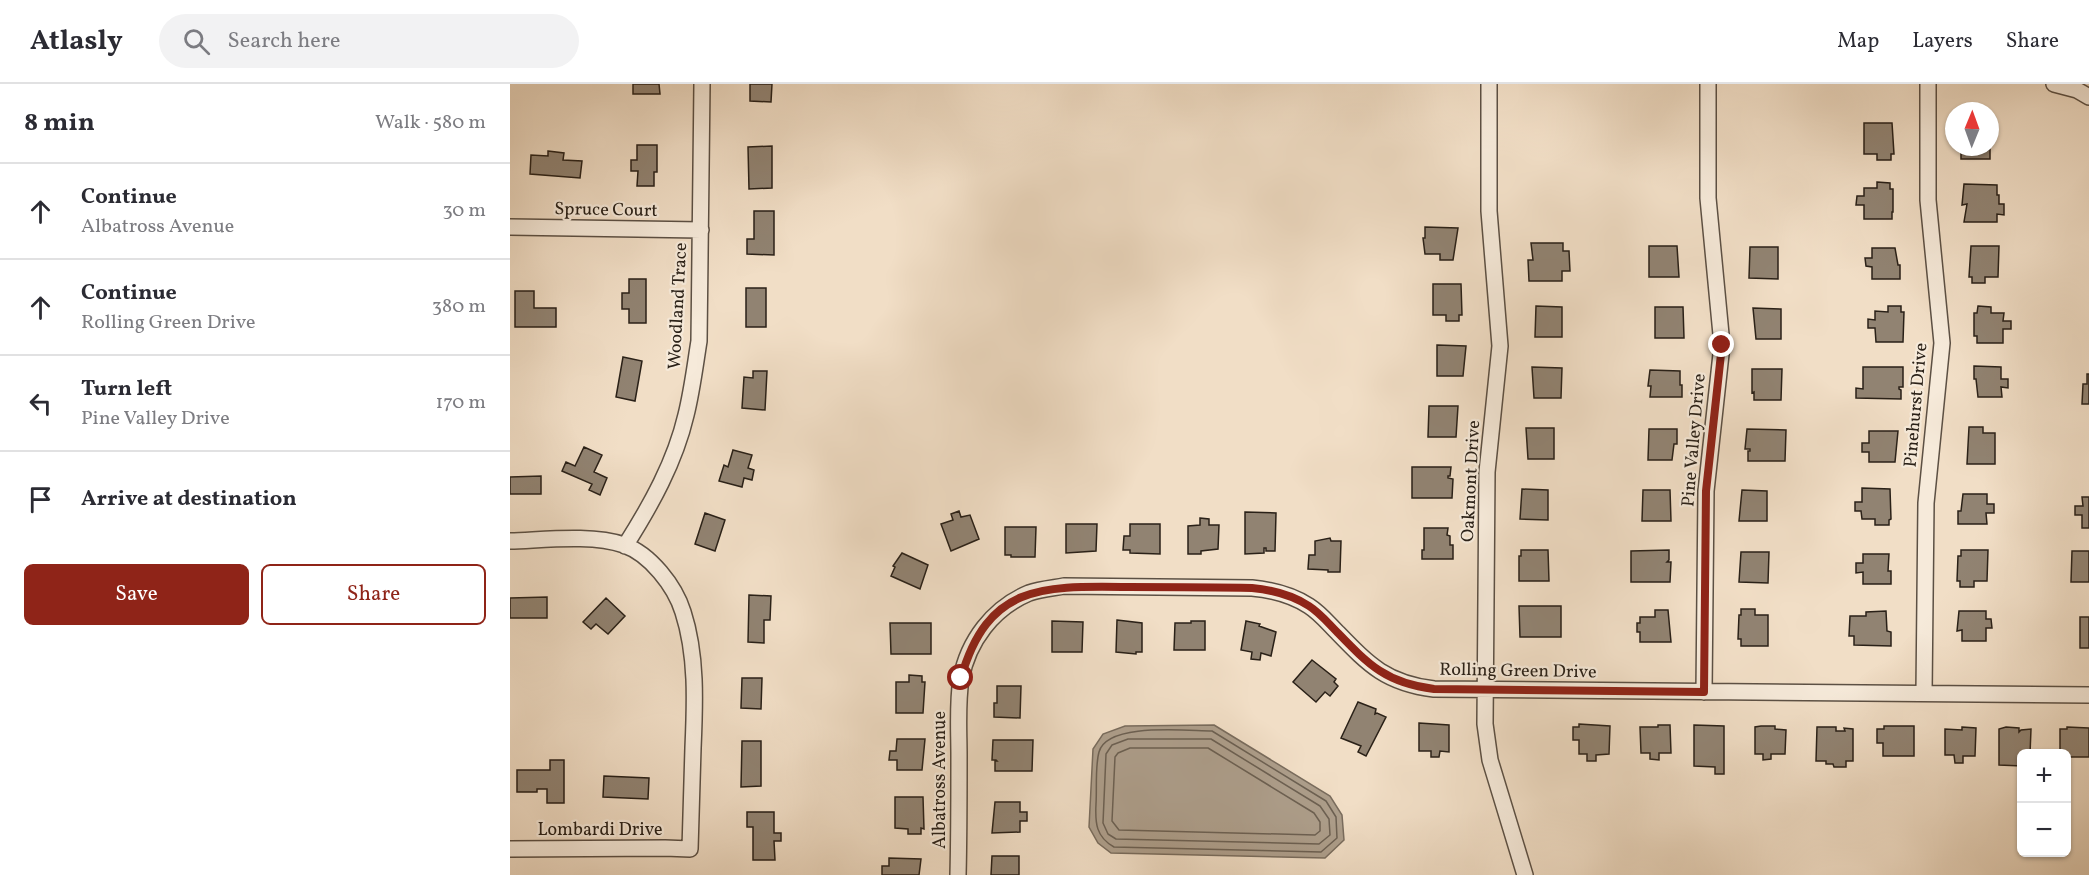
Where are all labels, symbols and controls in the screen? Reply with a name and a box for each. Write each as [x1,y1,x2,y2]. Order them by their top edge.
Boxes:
search box [159,14,579,68]
text: Atlasly [30,22,123,61]
icon: search [180,25,213,58]
text: Search here [228,26,340,57]
text: Map [1837,27,1879,56]
text: Layers [1912,27,1973,56]
text: Share [2006,27,2059,56]
north arrow [1945,102,1999,156]
text: 8 min [24,105,95,141]
text: Walk · 580 m [375,109,486,137]
text: Continue [81,182,177,213]
icon: ahead [24,195,57,228]
text: 30 m [442,197,486,225]
street label: Spruce Court [554,197,658,224]
text: Albatross Avenue [81,213,234,241]
street label: Woodland Trace [663,242,694,370]
text: Continue [81,278,177,309]
icon: ahead [24,291,57,324]
text: 380 m [432,293,486,321]
text: Rolling Green Drive [81,309,256,337]
route end [1708,331,1734,357]
street label: Pinehurst Drive [1899,342,1934,469]
street label: Pine Valley Drive [1676,372,1713,508]
text: Turn left [81,374,172,405]
icon: left [24,387,57,420]
text: 170 m [436,389,486,417]
text: Pine Valley Drive [81,405,230,433]
street label: Oakmont Drive [1456,419,1487,543]
icon: arrive [24,483,57,516]
text: Arrive at destination [81,484,297,515]
button: Save [24,564,249,625]
button: Share [261,564,486,625]
street label: Rolling Green Drive [1439,658,1597,685]
route start [947,664,973,690]
street label: Albatross Avenue [928,711,953,849]
map controls [2017,749,2071,857]
button: + [2017,749,2071,803]
button: − [2017,803,2071,857]
street label: Lombardi Drive [537,818,663,843]

